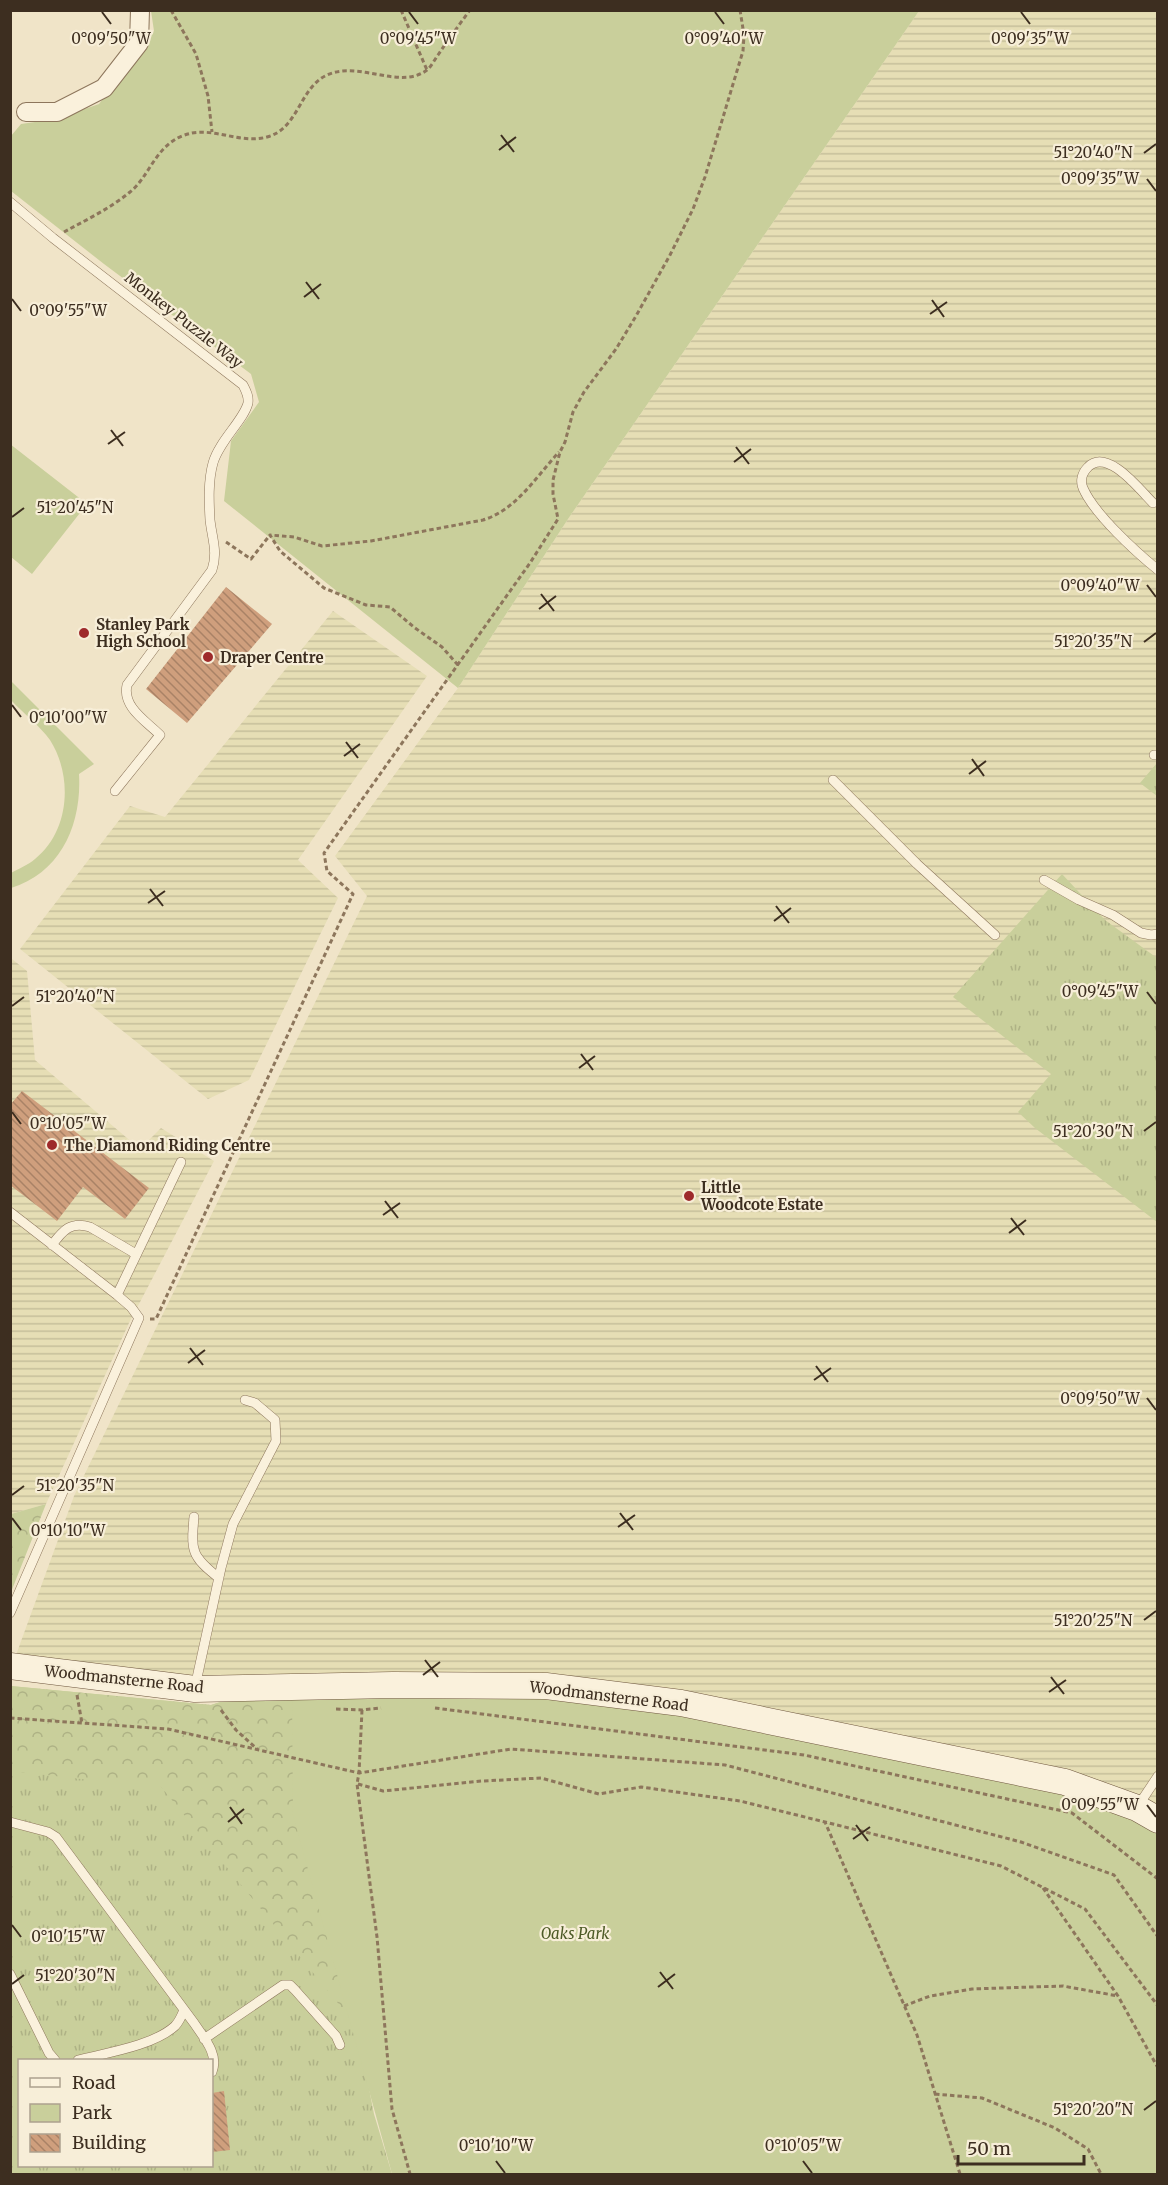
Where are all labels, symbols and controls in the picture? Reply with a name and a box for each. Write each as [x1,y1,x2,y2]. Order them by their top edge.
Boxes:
text: 0°09'50"W [71,29,152,48]
text: 0°09'45"W [380,29,457,48]
text: 0°09'40"W [685,29,764,48]
text: 0°09'35"W [991,29,1070,48]
text: 51°20'40"N [1053,143,1133,162]
text: 0°09'35"W [1061,169,1140,188]
street label: Monkey Puzzle Way [121,268,247,372]
text: 0°09'55"W [29,301,108,320]
text: 51°20'45"N [37,498,114,517]
text: 0°09'40"W [1061,576,1140,595]
place label: Stanley Park High School [96,615,190,651]
marker: Stanley Park High School [77,626,91,640]
text: 51°20'35"N [1054,632,1132,651]
place label: Draper Centre [220,648,324,667]
marker: Draper Centre [201,650,215,664]
text: 0°10'00"W [29,708,108,727]
text: 0°09'45"W [1062,982,1139,1001]
text: 51°20'40"N [35,987,115,1006]
text: 0°10'05"W [30,1114,107,1133]
text: 51°20'30"N [1053,1122,1133,1141]
place label: The Diamond Riding Centre [64,1136,270,1155]
marker: The Diamond Riding Centre [45,1138,59,1152]
place label: Little Woodcote Estate [700,1178,823,1214]
marker: Little Woodcote Estate [682,1189,696,1203]
text: 0°09'50"W [1060,1389,1141,1408]
text: 51°20'35"N [36,1476,114,1495]
text: 0°10'10"W [31,1521,106,1540]
text: 51°20'25"N [1054,1611,1133,1630]
street label: Woodmansterne Road [43,1661,204,1697]
street label: Woodmansterne Road [528,1677,689,1715]
text: 0°09'55"W [1061,1795,1140,1814]
park label: Oaks Park [541,1924,610,1943]
text: 0°10'15"W [31,1927,106,1946]
text: 51°20'30"N [35,1966,115,1985]
legend [18,2059,213,2167]
text: Road [72,2071,116,2094]
text: 51°20'20"N [1053,2100,1133,2119]
text: Park [72,2101,113,2124]
scale bar [958,2128,1084,2166]
text: Building [72,2131,146,2154]
text: 0°10'10"W [459,2136,534,2155]
text: 0°10'05"W [765,2136,842,2155]
text: 50 m [967,2137,1011,2160]

